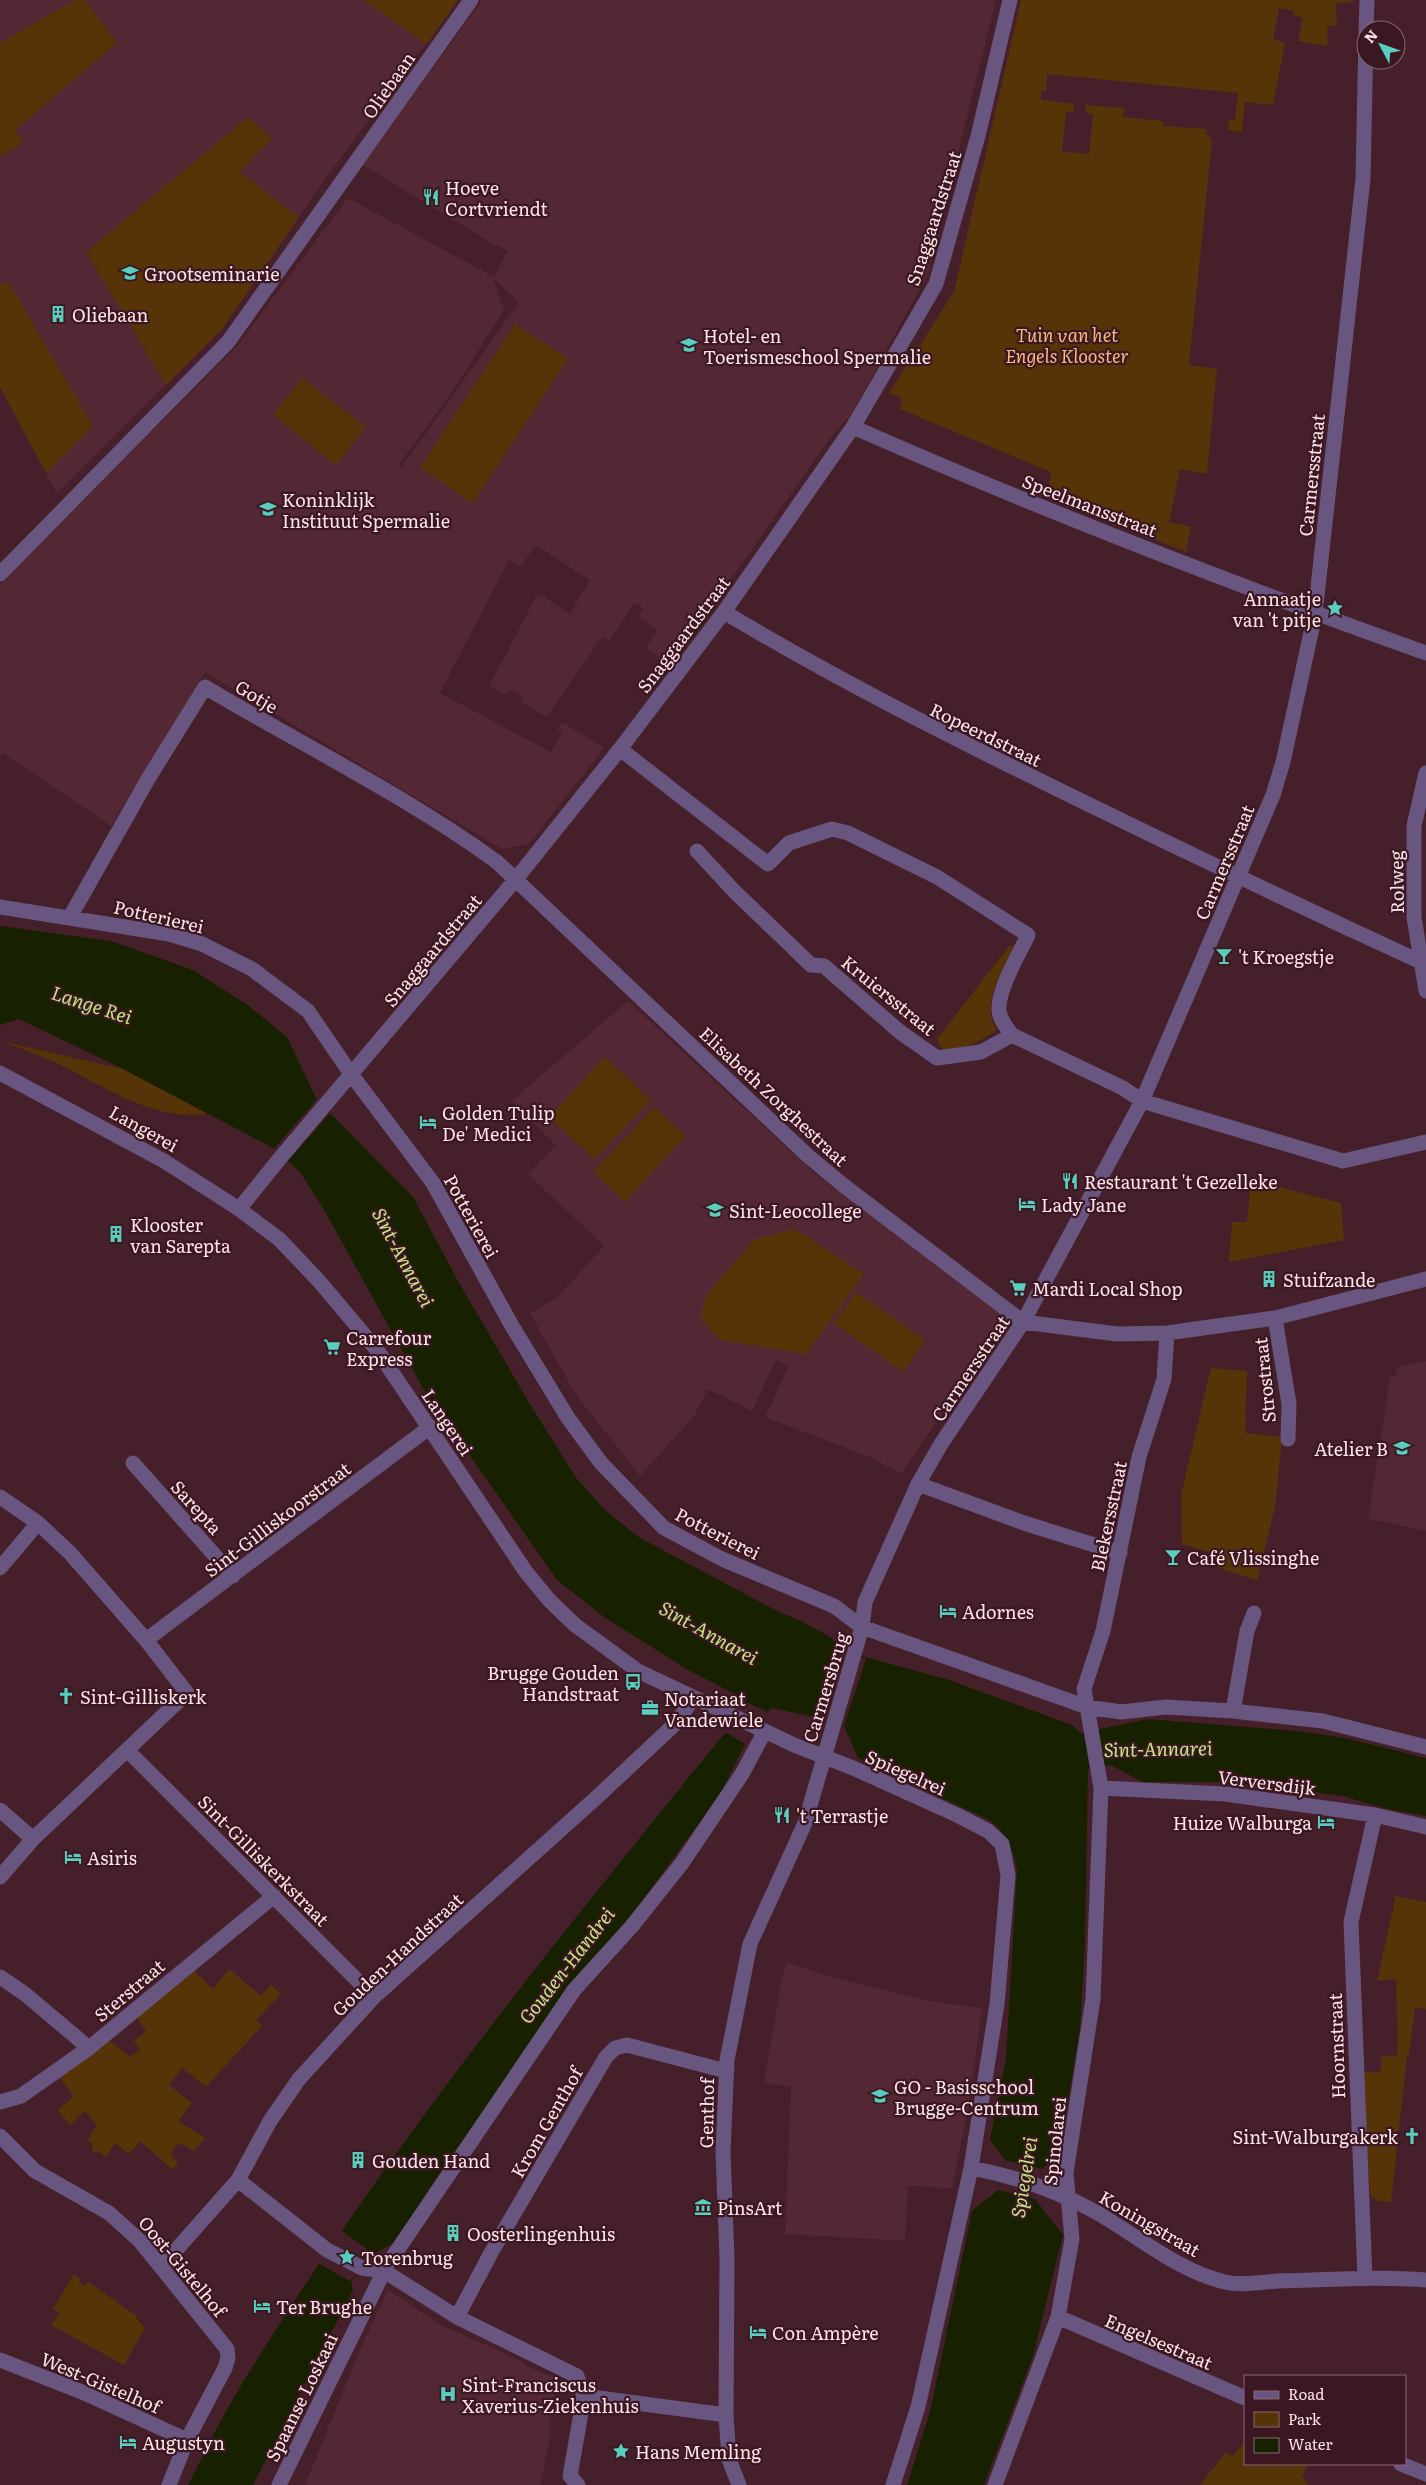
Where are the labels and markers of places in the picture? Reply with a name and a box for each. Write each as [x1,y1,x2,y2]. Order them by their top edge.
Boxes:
place label: Hoeve Cortvriendt [445,174,549,222]
restaurant icon: Hoeve Cortvriendt [421,187,441,207]
place label: Grootseminarie [144,260,280,287]
school or university icon: Grootseminarie [120,263,140,283]
place label: Oliebaan [72,301,148,328]
building icon: Oliebaan [48,304,68,324]
place label: Hotel- en Toerismeschool Spermalie [703,322,931,370]
school or university icon: Hotel- en Toerismeschool Spermalie [679,335,699,355]
place label: Koninklijk Instituut Spermalie [282,486,450,534]
school or university icon: Koninklijk Instituut Spermalie [258,499,278,519]
place label: Annaatje van 't pitje [1232,585,1321,633]
place icon: Annaatje van 't pitje [1325,598,1345,618]
place label: 't Kroegstje [1238,943,1334,970]
bar icon: 't Kroegstje [1214,946,1234,966]
place label: Golden Tulip De' Medici [442,1099,555,1147]
hotel icon: Golden Tulip De' Medici [418,1112,438,1132]
place label: Restaurant 't Gezelleke [1084,1168,1278,1195]
restaurant icon: Restaurant 't Gezelleke [1060,1171,1080,1191]
place label: Lady Jane [1041,1191,1126,1218]
hotel icon: Lady Jane [1017,1194,1037,1214]
place label: Sint-Leocollege [729,1197,862,1224]
school or university icon: Sint-Leocollege [705,1200,725,1220]
place label: Klooster van Sarepta [130,1211,231,1259]
building icon: Klooster van Sarepta [106,1224,126,1244]
place label: Stuifzande [1283,1266,1375,1293]
building icon: Stuifzande [1259,1269,1279,1289]
place label: Mardi Local Shop [1032,1275,1183,1302]
supermarket icon: Mardi Local Shop [1008,1278,1028,1298]
place label: Carrefour Express [346,1324,432,1372]
supermarket icon: Carrefour Express [322,1337,342,1357]
place label: Atelier B [1314,1435,1388,1462]
school or university icon: Atelier B [1392,1438,1412,1458]
place label: Café Vlissinghe [1187,1544,1319,1571]
bar icon: Café Vlissinghe [1163,1547,1183,1567]
place label: Adornes [962,1598,1034,1625]
hotel icon: Adornes [938,1601,958,1621]
place label: Brugge Gouden Handstraat [487,1659,620,1707]
bus stop icon: Brugge Gouden Handstraat [623,1672,643,1692]
place label: Sint-Gilliskerk [80,1683,208,1710]
place label: Notariaat Vandewiele [664,1685,763,1733]
church icon: Sint-Gilliskerk [56,1686,76,1706]
office icon: Notariaat Vandewiele [640,1698,660,1718]
place label: 't Terrastje [796,1802,888,1829]
restaurant icon: 't Terrastje [772,1805,792,1825]
place label: Huize Walburga [1173,1809,1312,1836]
hotel icon: Huize Walburga [1316,1812,1336,1832]
place label: Asiris [87,1844,137,1871]
hotel icon: Asiris [63,1847,83,1867]
place label: GO - Basisschool Brugge-Centrum [894,2073,1039,2121]
school or university icon: GO - Basisschool Brugge-Centrum [870,2086,890,2106]
place label: Sint-Walburgakerk [1232,2123,1399,2150]
church icon: Sint-Walburgakerk [1402,2126,1422,2146]
place label: Gouden Hand [372,2147,490,2174]
building icon: Gouden Hand [348,2150,368,2170]
place label: PinsArt [717,2194,783,2221]
museum icon: PinsArt [693,2197,713,2217]
place label: Oosterlingenhuis [467,2220,615,2247]
building icon: Oosterlingenhuis [443,2223,463,2243]
place label: Torenbrug [361,2244,454,2271]
place icon: Torenbrug [337,2247,357,2267]
place label: Ter Brughe [276,2293,372,2320]
hotel icon: Ter Brughe [252,2296,272,2316]
place label: Con Ampère [772,2319,879,2346]
hotel icon: Con Ampère [748,2322,768,2342]
place label: Sint-Franciscus Xaverius-Ziekenhuis [462,2371,639,2419]
hospital icon: Sint-Franciscus Xaverius-Ziekenhuis [438,2384,458,2404]
place label: Augustyn [142,2429,225,2456]
hotel icon: Augustyn [118,2432,138,2452]
place label: Hans Memling [635,2438,762,2465]
place icon: Hans Memling [611,2441,631,2461]

